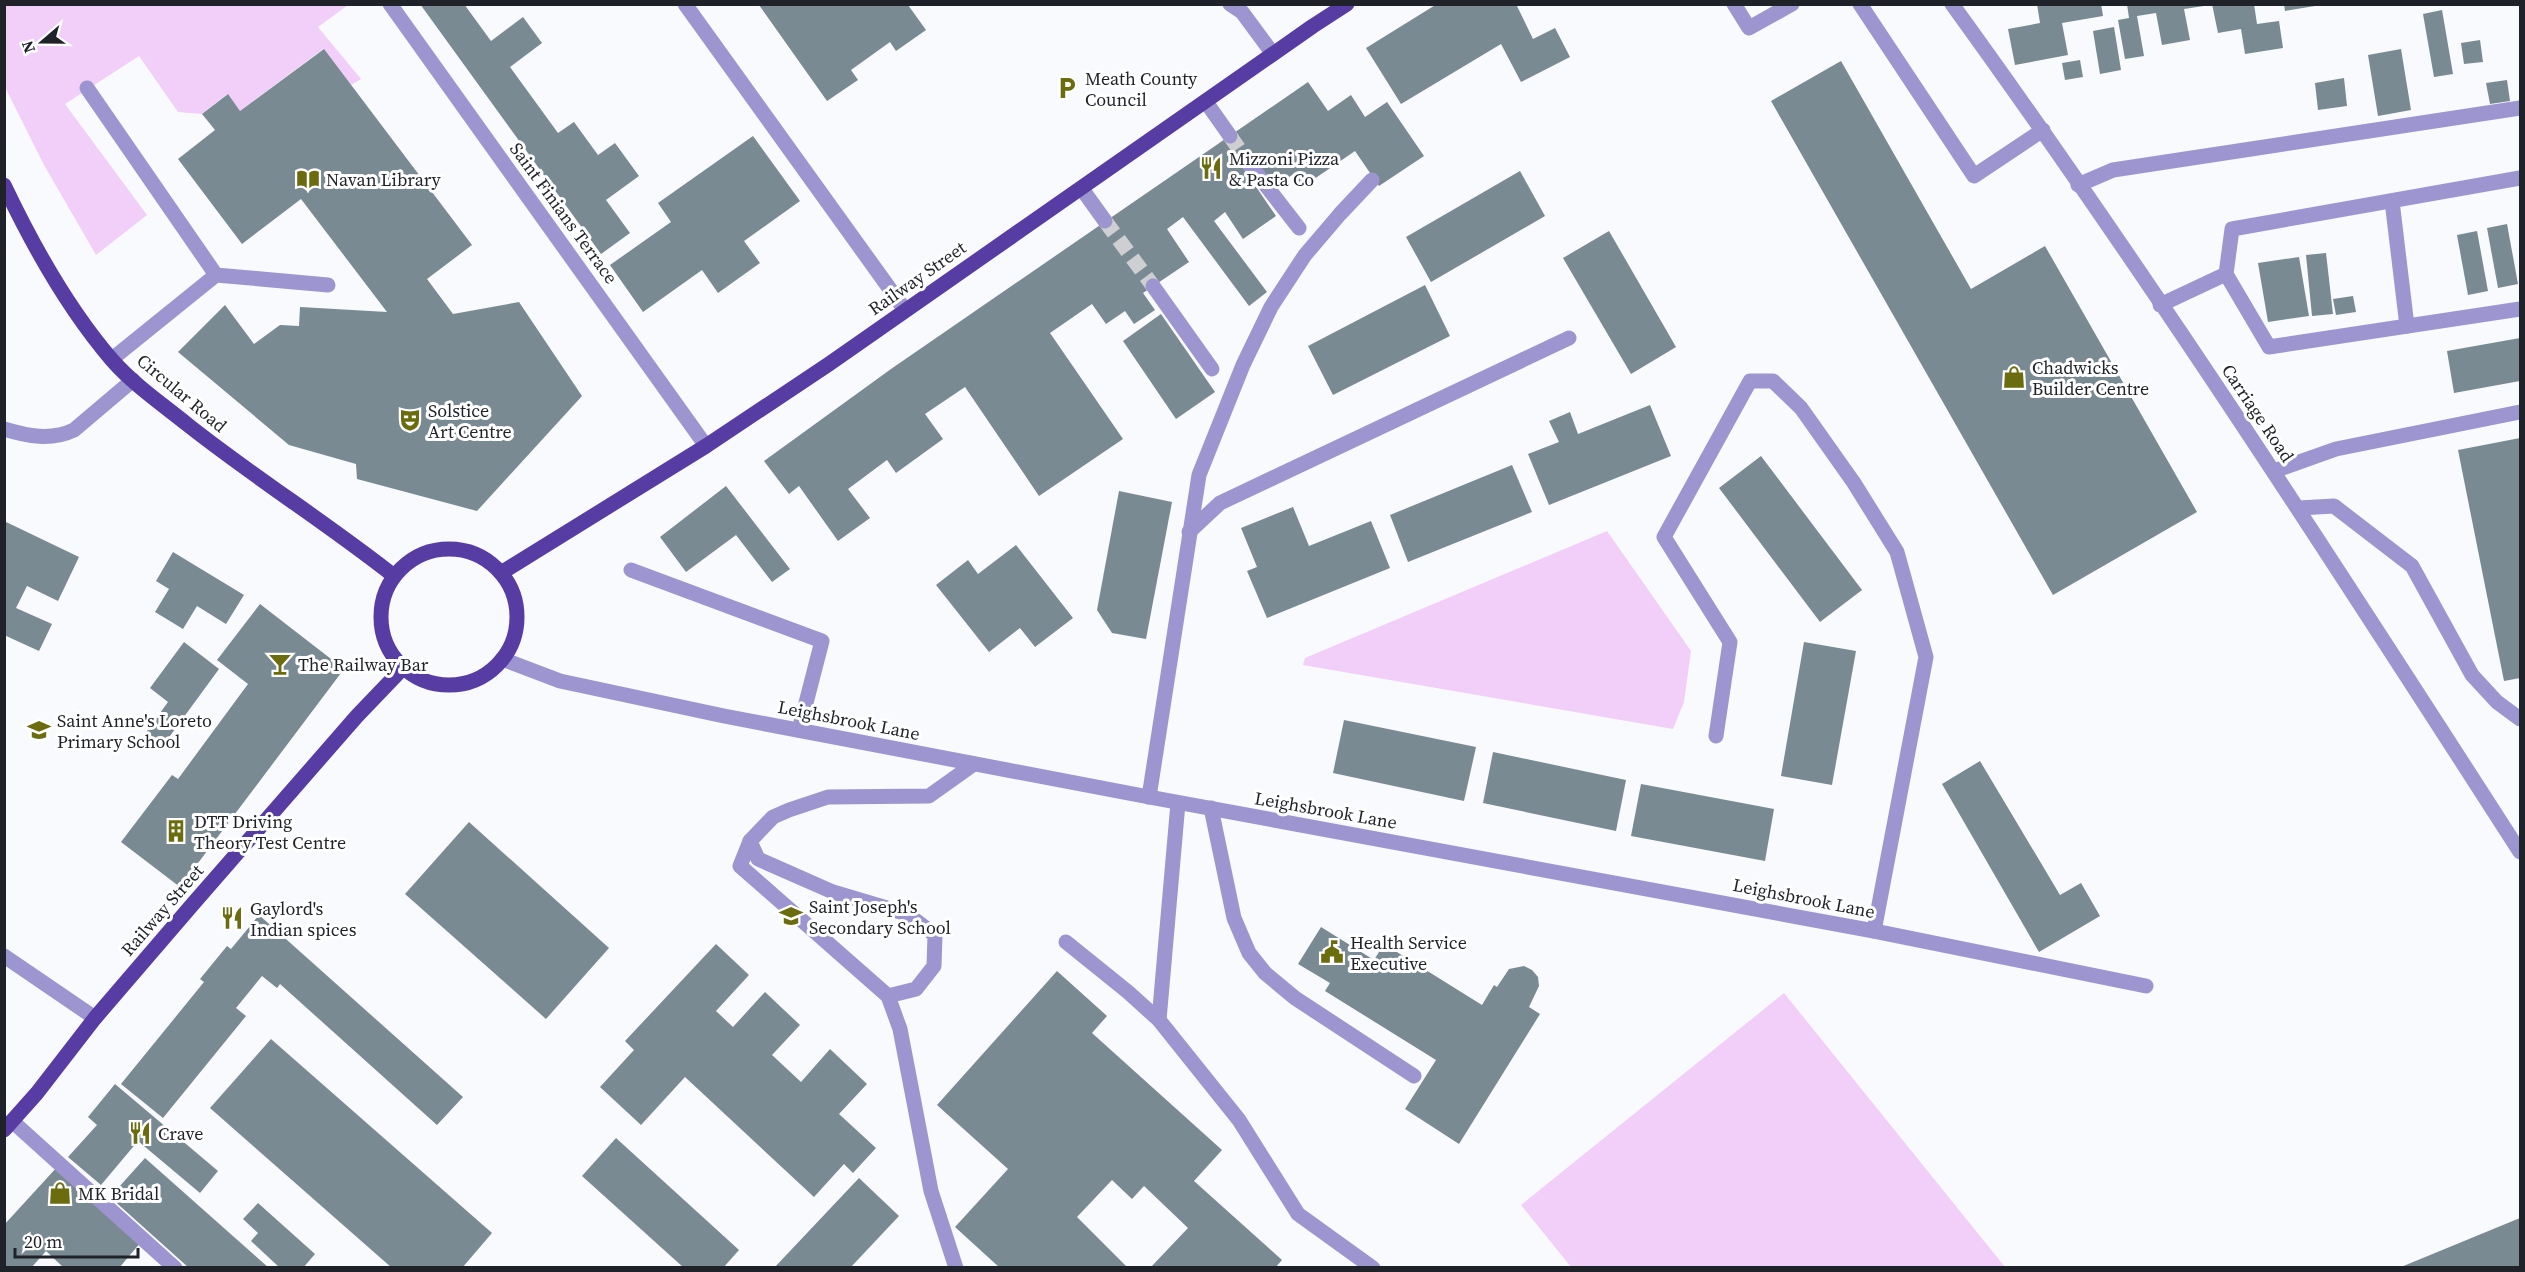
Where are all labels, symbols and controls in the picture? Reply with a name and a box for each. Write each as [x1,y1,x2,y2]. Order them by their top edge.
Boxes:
north arrow [12,12,72,72]
text: N [15,38,40,56]
place label: Meath County Council [1085,66,1198,112]
parking icon: Meath County Council [1054,75,1080,101]
street label: Saint Finians Terrace [504,137,624,289]
place label: Mizzoni Pizza & Pasta Co [1229,146,1340,192]
restaurant icon: Mizzoni Pizza & Pasta Co [1198,155,1224,181]
library icon: Navan Library [295,166,321,192]
place label: Navan Library [326,167,442,192]
street label: Railway Street [863,235,971,321]
street label: Circular Road [132,348,232,438]
place label: Chadwicks Builder Centre [2032,355,2149,401]
street label: Carriage Road [2216,359,2300,467]
shop icon: Chadwicks Builder Centre [2001,364,2027,390]
place label: Solstice Art Centre [428,398,512,444]
theatre icon: Solstice Art Centre [397,407,423,433]
bar icon: The Railway Bar [267,651,293,677]
place label: The Railway Bar [298,652,429,677]
street label: Leighsbrook Lane [776,694,922,746]
place label: Saint Anne's Loreto Primary School [57,708,212,754]
school or university icon: Saint Anne's Loreto Primary School [26,717,52,743]
street label: Leighsbrook Lane [1253,785,1399,835]
place label: DTT Driving Theory Test Centre [194,809,346,855]
building icon: DTT Driving Theory Test Centre [163,818,189,844]
street label: Railway Street [115,859,209,961]
street label: Leighsbrook Lane [1731,872,1877,924]
place label: Saint Joseph's Secondary School [809,894,951,940]
place label: Gaylord's Indian spices [250,896,357,942]
school or university icon: Saint Joseph's Secondary School [778,903,804,929]
restaurant icon: Gaylord's Indian spices [219,905,245,931]
place label: Health Service Executive [1350,930,1467,976]
public building icon: Health Service Executive [1319,939,1345,965]
restaurant icon: Crave [127,1120,153,1146]
place label: Crave [158,1121,204,1146]
shop icon: MK Bridal [47,1180,73,1206]
place label: MK Bridal [78,1181,159,1206]
scale bar [15,1221,138,1259]
text: 20 m [24,1229,62,1254]

